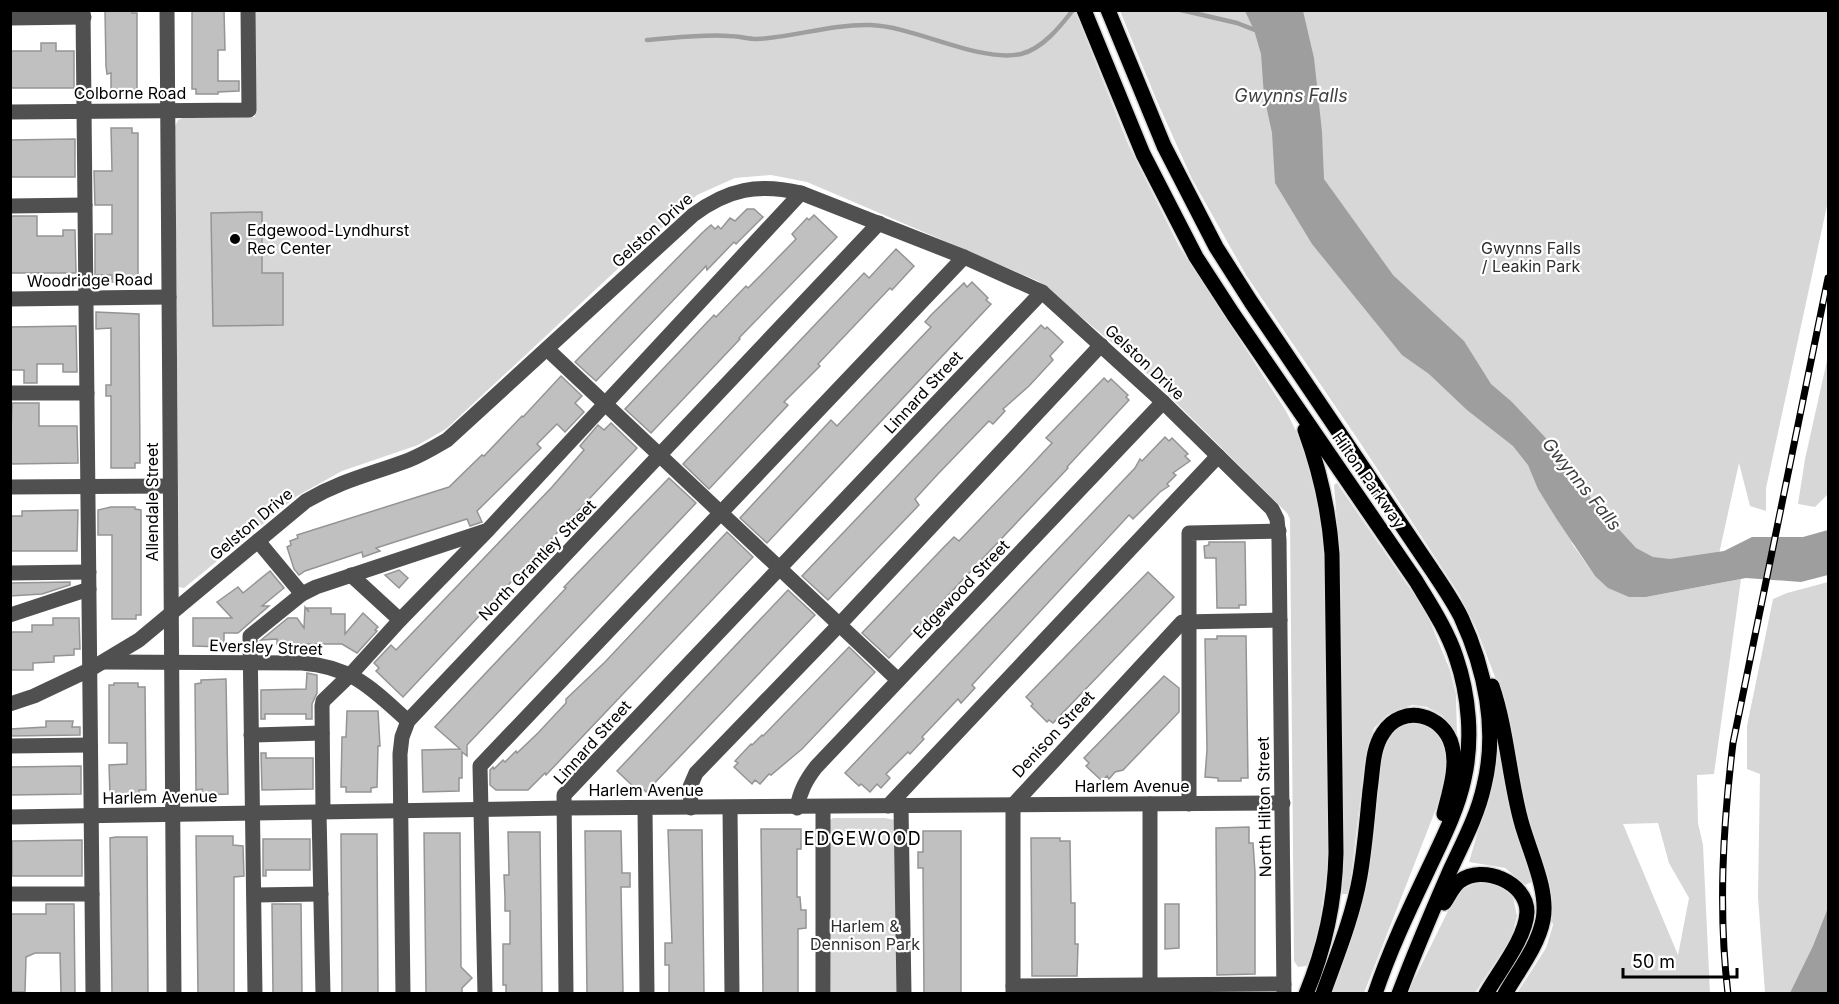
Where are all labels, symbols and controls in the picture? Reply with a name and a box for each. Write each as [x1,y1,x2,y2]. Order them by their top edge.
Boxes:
street label: Colborne Road [74,83,186,103]
water label: Gwynns Falls [1234,85,1348,106]
street label: Gelston Drive [607,188,697,272]
place label: Edgewood-Lyndhurst Rec Center [247,220,409,258]
marker: Edgewood-Lyndhurst Rec Center [228,232,242,246]
park label: Gwynns Falls / Leakin Park [1481,238,1581,276]
street label: Woodridge Road [27,269,153,291]
street label: Gelston Drive [1101,320,1189,404]
street label: Linnard Street [880,346,966,438]
street label: Hilton Parkway [1328,428,1410,532]
water label: Gwynns Falls [1538,433,1626,535]
street label: Allendale Street [142,442,162,562]
street label: Gelston Drive [206,484,296,564]
street label: North Grantley Street [474,495,600,625]
street label: Edgewood Street [909,535,1013,643]
street label: Eversley Street [209,635,323,659]
street label: Denison Street [1008,686,1098,782]
street label: Linnard Street [549,696,635,788]
street label: North Hilton Street [1253,736,1275,878]
street label: Harlem Avenue [1074,776,1190,796]
street label: Harlem Avenue [588,780,704,800]
street label: Harlem Avenue [102,786,218,808]
district label: EDGEWOOD [804,828,922,849]
park label: Harlem & Dennison Park [810,916,920,954]
scale bar [1623,941,1737,979]
text: 50 m [1632,951,1675,972]

